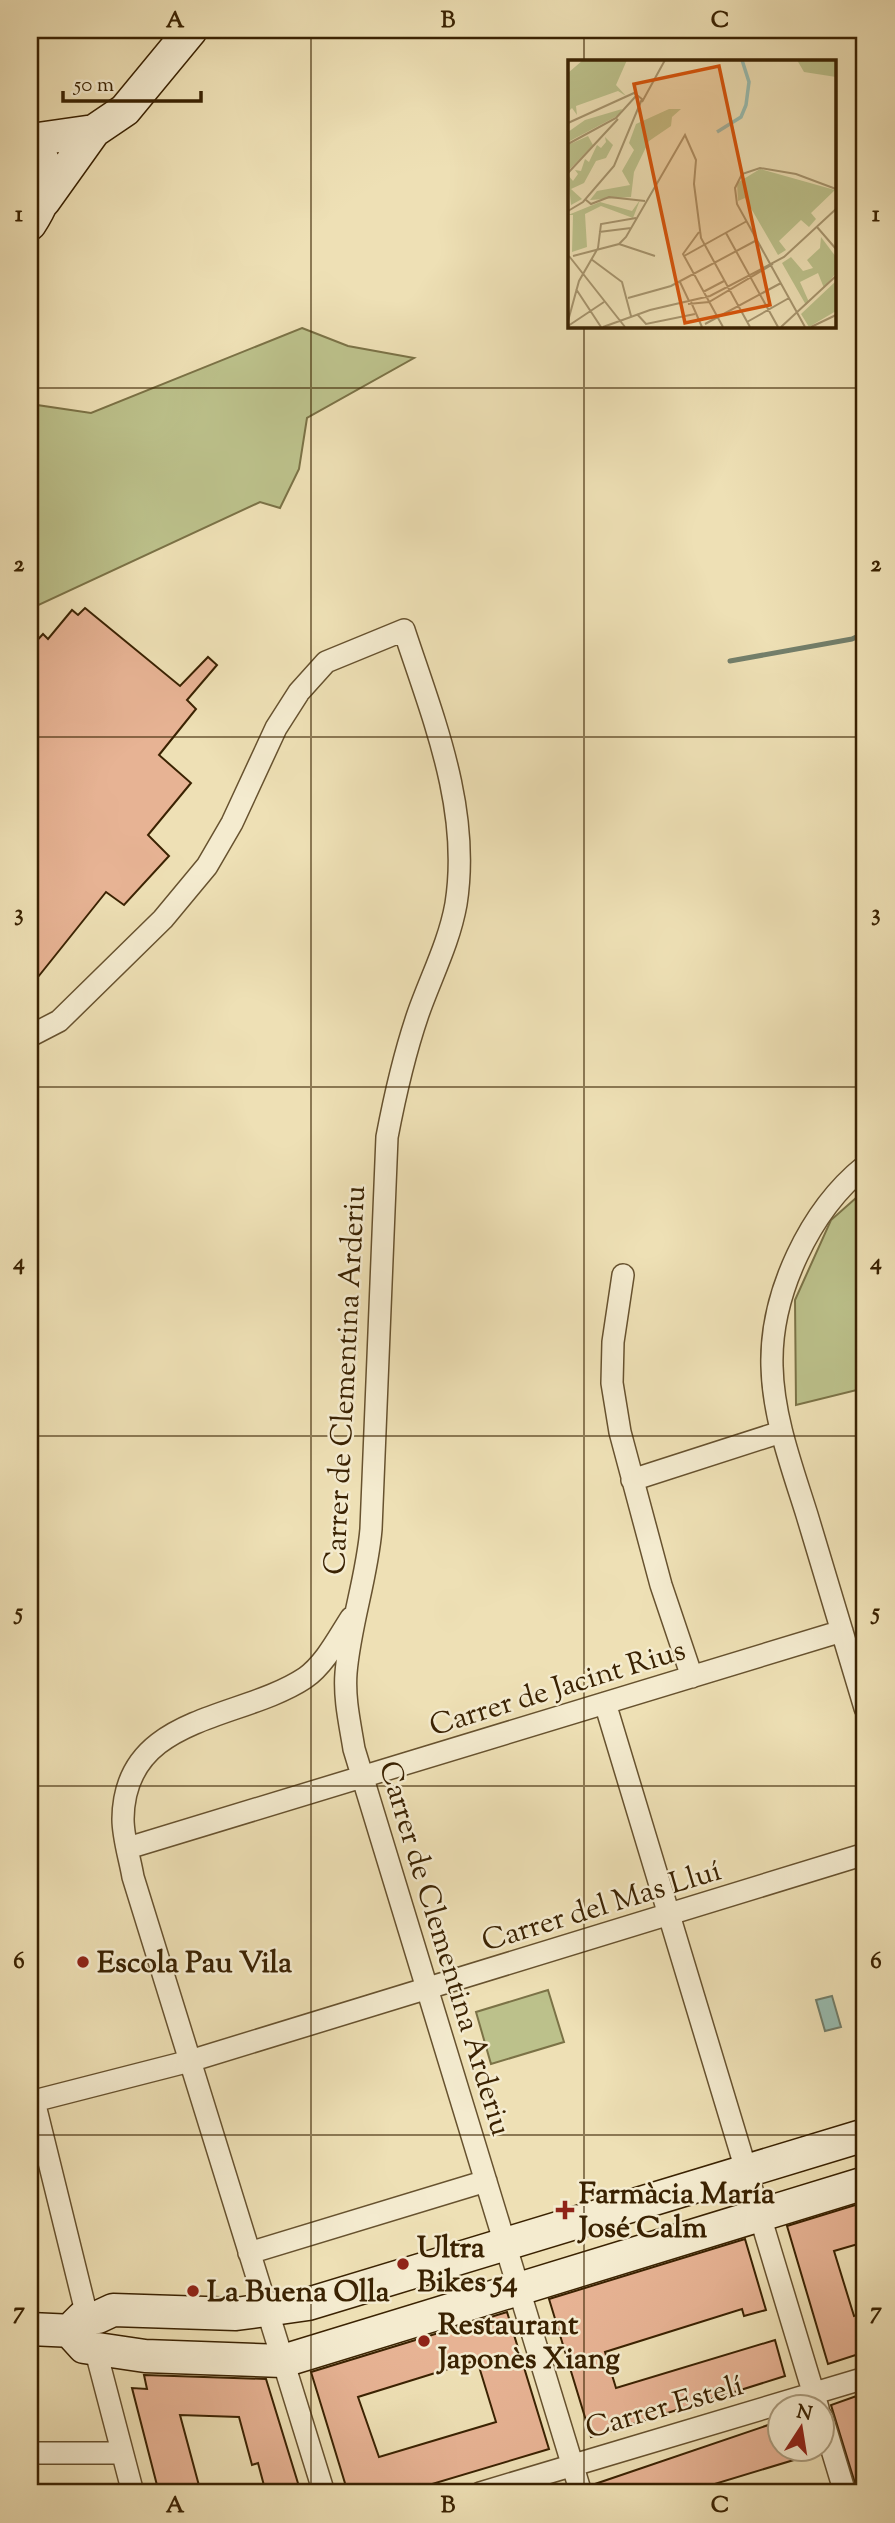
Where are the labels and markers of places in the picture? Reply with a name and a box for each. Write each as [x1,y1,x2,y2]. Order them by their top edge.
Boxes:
place label: Escola Pau Vila [97,1943,292,1986]
marker: Escola Pau Vila [75,1954,91,1970]
place label: Farmàcia María José Calm [577,2174,775,2251]
marker: Farmàcia María José Calm [557,2202,573,2218]
place label: Ultra Bikes 54 [417,2228,518,2305]
marker: Ultra Bikes 54 [395,2256,411,2272]
place label: La Buena Olla [207,2272,390,2315]
marker: La Buena Olla [185,2283,201,2299]
place label: Restaurant Japonès Xiang [436,2305,620,2382]
marker: Restaurant Japonès Xiang [416,2333,432,2349]

